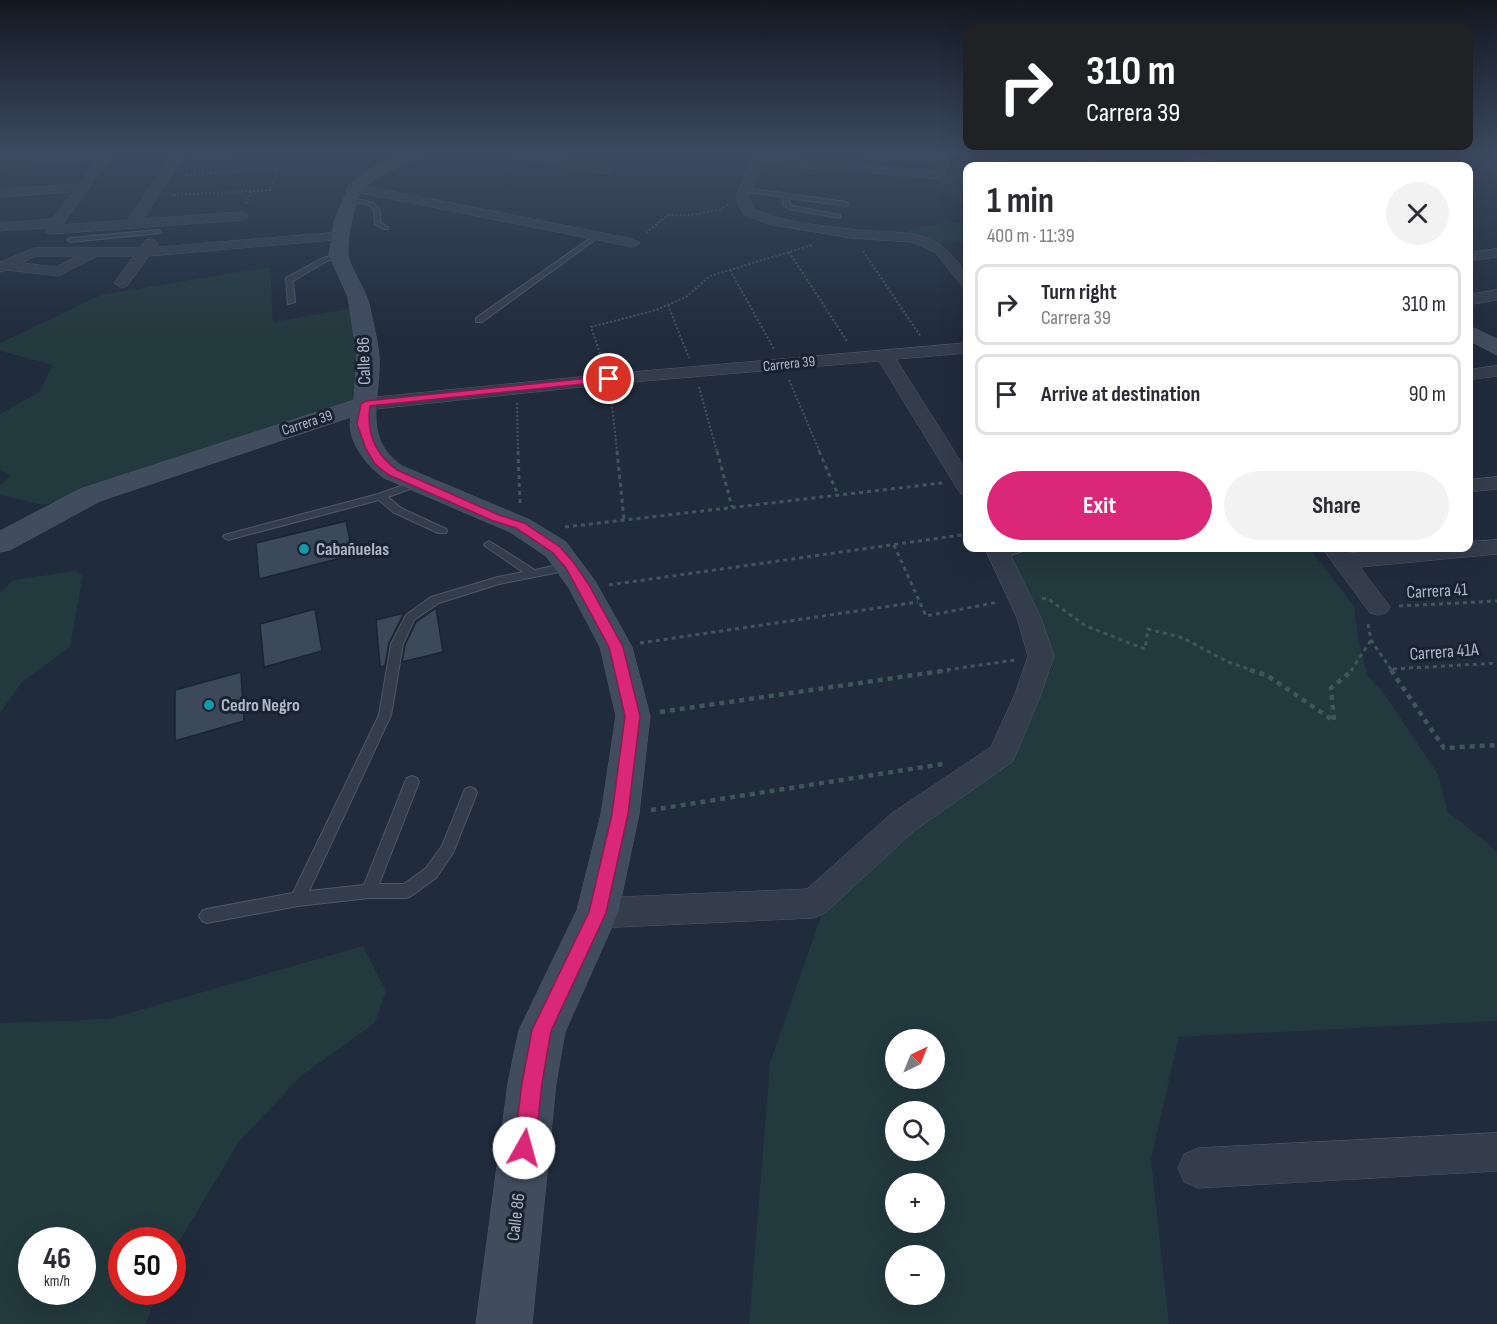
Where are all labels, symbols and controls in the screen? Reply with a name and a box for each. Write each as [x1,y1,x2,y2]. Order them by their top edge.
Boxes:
text: 310 m [1086,46,1176,97]
icon: right [987,48,1065,126]
text: Carrera 39 [1086,97,1180,129]
text: 1 min [987,180,1054,223]
button: close [1386,182,1449,245]
text: 400 m · 11:39 [987,224,1075,248]
text: Turn right [1041,279,1117,306]
icon: right [990,288,1023,321]
text: 310 m [1402,291,1446,318]
text: Carrera 39 [1041,306,1111,330]
street label: Calle 86 [353,337,375,385]
street label: Carrera 39 [762,352,816,376]
pin [583,353,634,404]
icon: arrive [592,362,625,395]
icon: arrive [990,378,1023,411]
text: Arrive at destination [1041,381,1200,408]
text: 90 m [1409,381,1446,408]
street label: Carrera 39 [279,406,335,440]
button: Exit [987,471,1212,540]
button: Share [1224,471,1449,540]
place label: Cabañuelas [316,539,389,560]
marker: Cabañuelas [297,542,311,556]
street label: Carrera 41 [1406,579,1469,603]
street label: Carrera 41A [1409,639,1480,665]
place label: Cedro Negro [221,695,300,716]
marker: Cedro Negro [202,698,216,712]
north arrow [885,1029,945,1089]
map controls [885,1029,945,1305]
button: search [885,1101,945,1161]
position arrow [492,1116,556,1180]
button: + [885,1173,945,1233]
street label: Calle 86 [503,1192,529,1242]
speed limit sign: 50 [108,1227,186,1305]
text: 46 [43,1241,71,1277]
button: − [885,1245,945,1305]
text: km/h [44,1272,70,1291]

